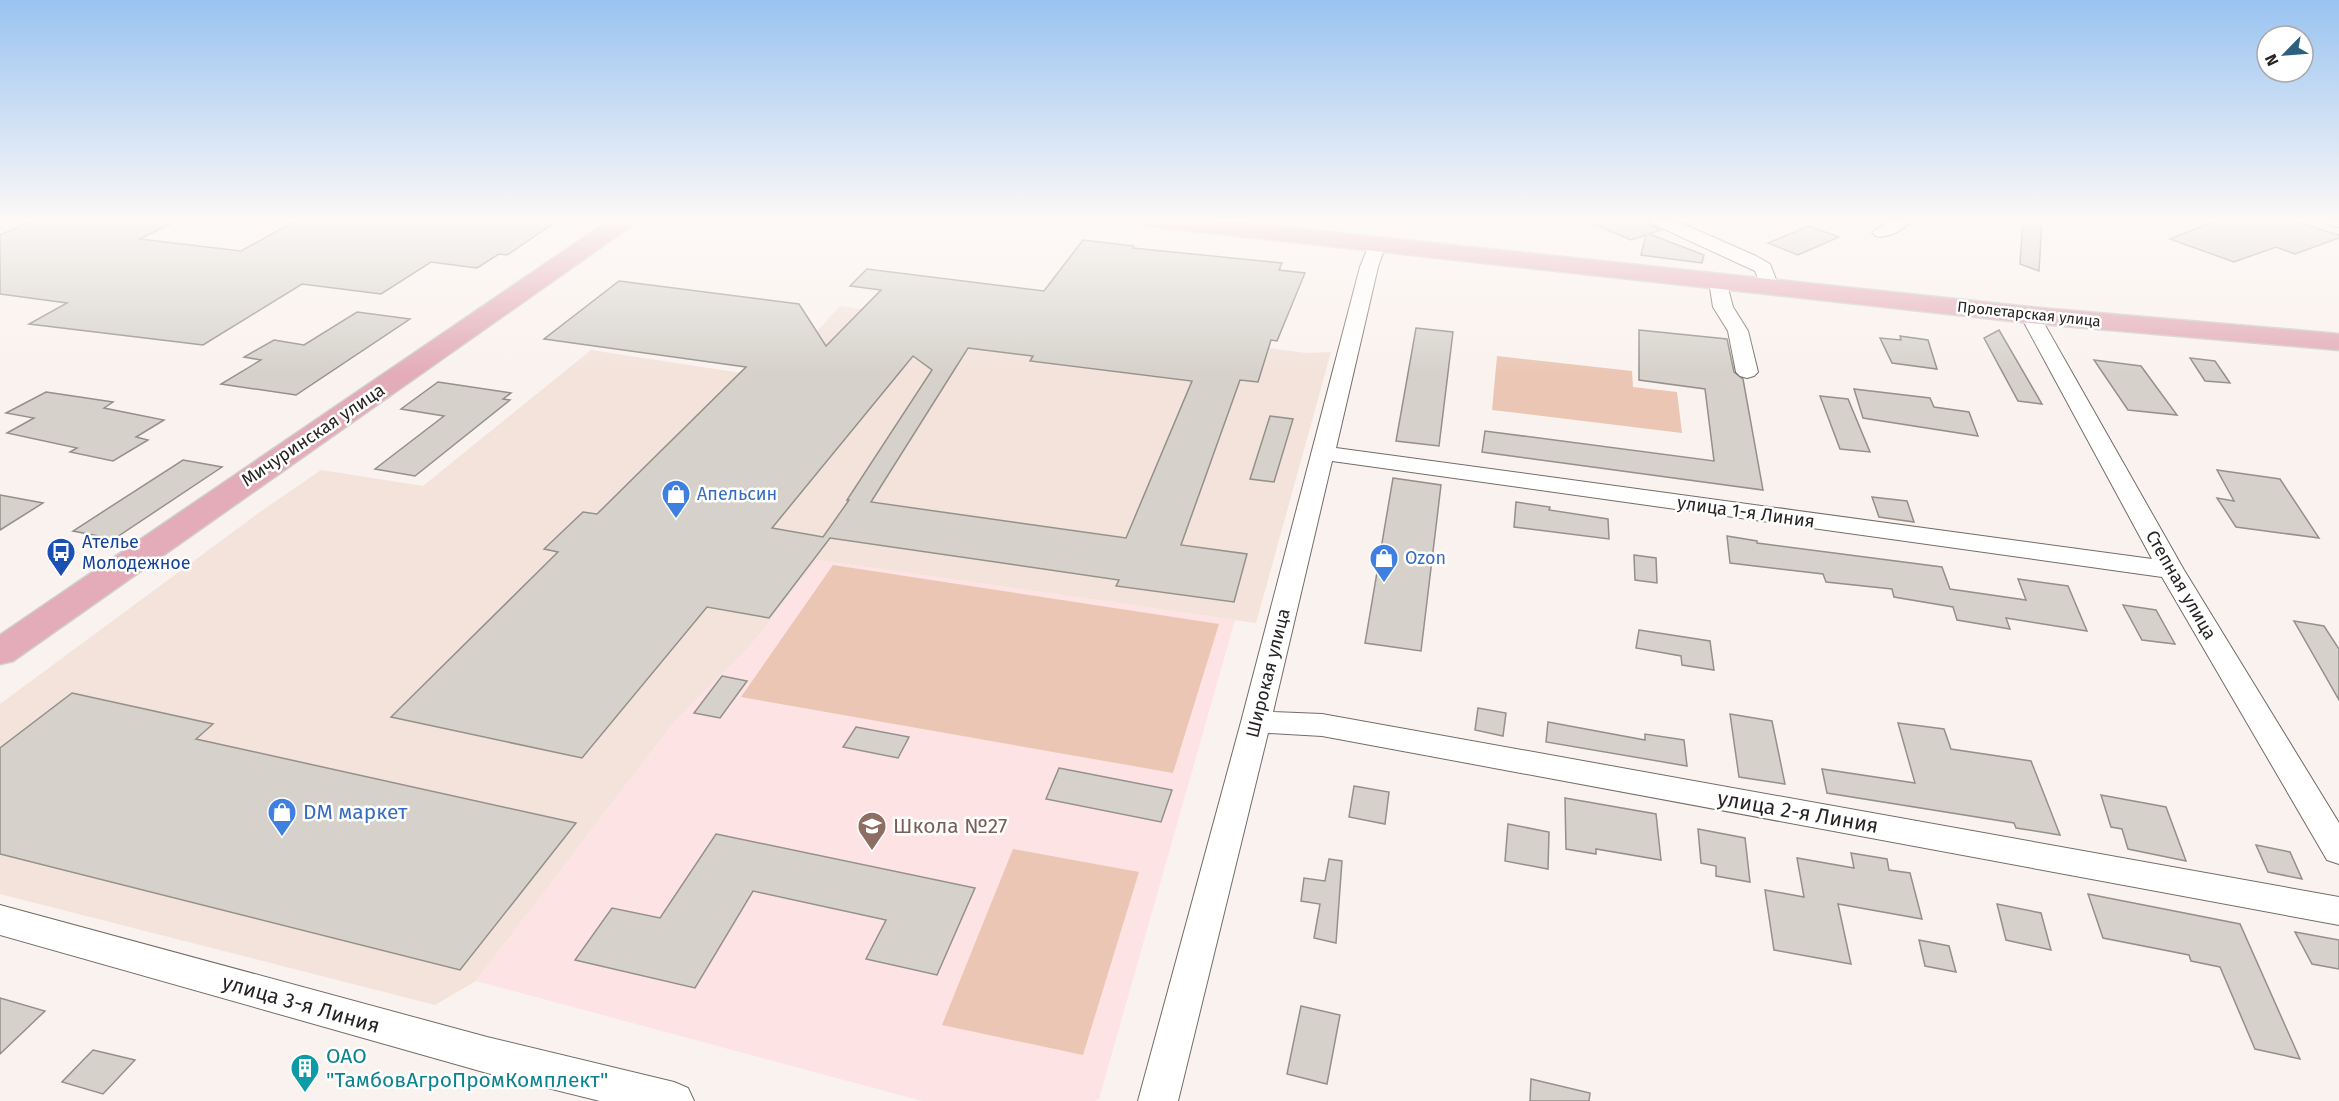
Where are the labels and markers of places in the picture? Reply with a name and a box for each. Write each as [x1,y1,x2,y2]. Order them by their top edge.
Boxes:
shop icon: Апельсин [660,478,692,520]
place label: Апельсин [697,483,777,505]
place label: Ателье Молодежное [82,531,191,574]
bus stop icon: Ателье Молодежное [45,536,77,578]
shop icon: Ozon [1368,542,1400,584]
place label: Ozon [1405,547,1446,569]
shop icon: DM маркет [266,796,298,838]
place label: DM маркет [303,799,408,825]
school or university icon: Школа №27 [856,810,888,852]
place label: Школа №27 [893,813,1007,839]
place label: ОАО "ТамбовАгроПромКомплект" [326,1043,608,1093]
building icon: ОАО "ТамбовАгроПромКомплект" [289,1052,321,1094]

